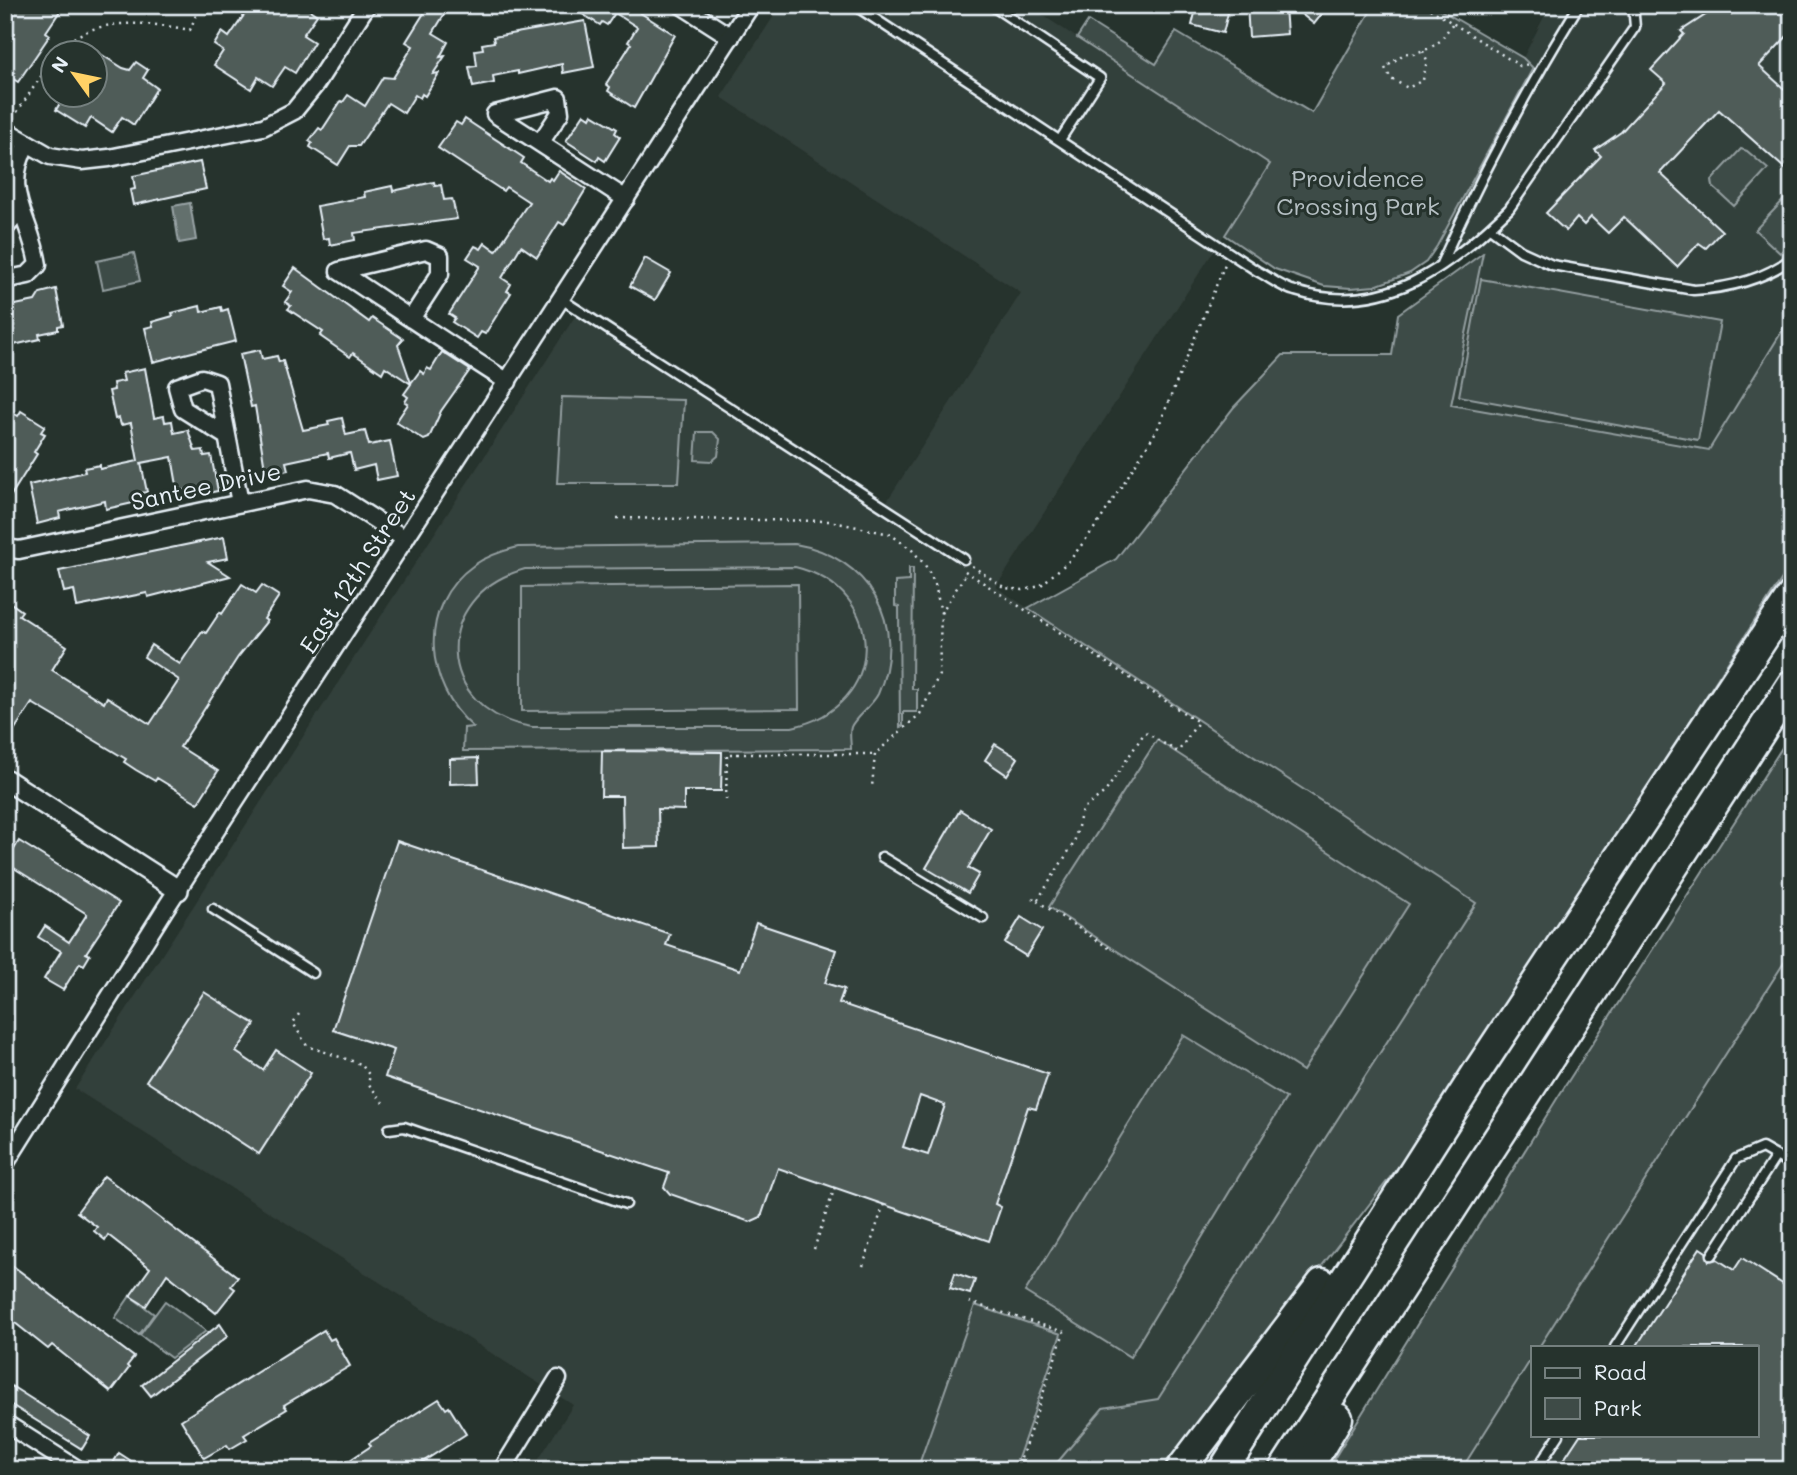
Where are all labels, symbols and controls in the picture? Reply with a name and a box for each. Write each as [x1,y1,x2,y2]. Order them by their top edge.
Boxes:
north arrow [38,38,108,108]
text: N [45,52,74,77]
park label: Providence Crossing Park [1276,162,1440,221]
street label: Santee Drive [128,454,284,517]
street label: East 12th Street [292,482,422,659]
legend [1531,1346,1758,1436]
text: Road [1594,1358,1646,1385]
text: Park [1594,1394,1642,1421]

